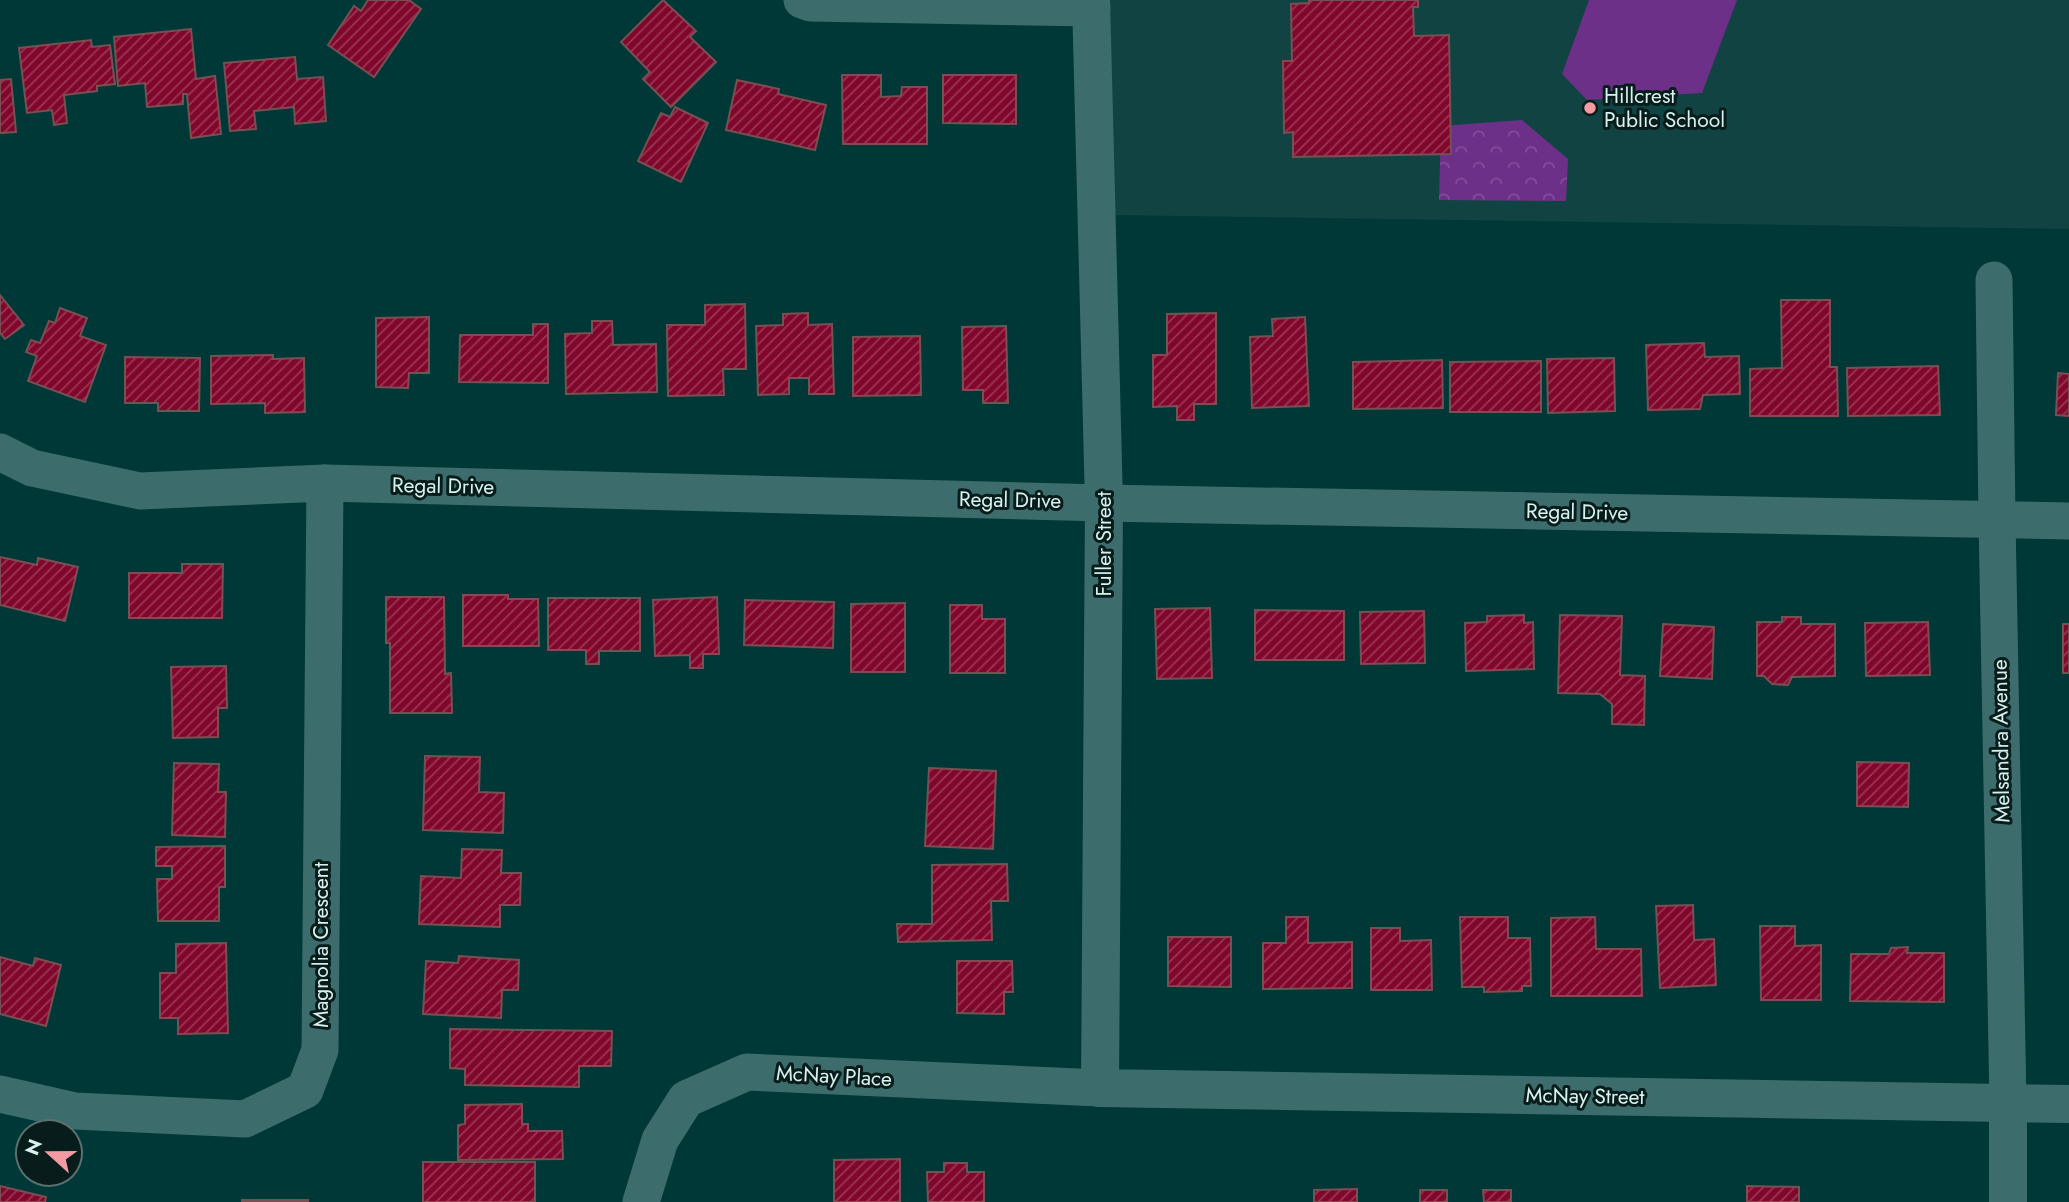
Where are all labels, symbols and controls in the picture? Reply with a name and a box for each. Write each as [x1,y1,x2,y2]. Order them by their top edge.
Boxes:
place label: Hillcrest Public School [1604,81,1725,135]
marker: Hillcrest Public School [1582,100,1598,116]
street label: Regal Drive [392,470,495,502]
street label: Regal Drive [959,484,1062,516]
street label: Fuller Street [1089,491,1119,597]
street label: Regal Drive [1526,496,1629,528]
street label: Melsandra Avenue [1985,659,2017,823]
street label: Magnolia Crescent [306,862,336,1028]
street label: McNay Place [775,1058,893,1094]
street label: McNay Street [1525,1080,1645,1112]
north arrow [14,1118,84,1188]
text: N [18,1135,49,1159]

